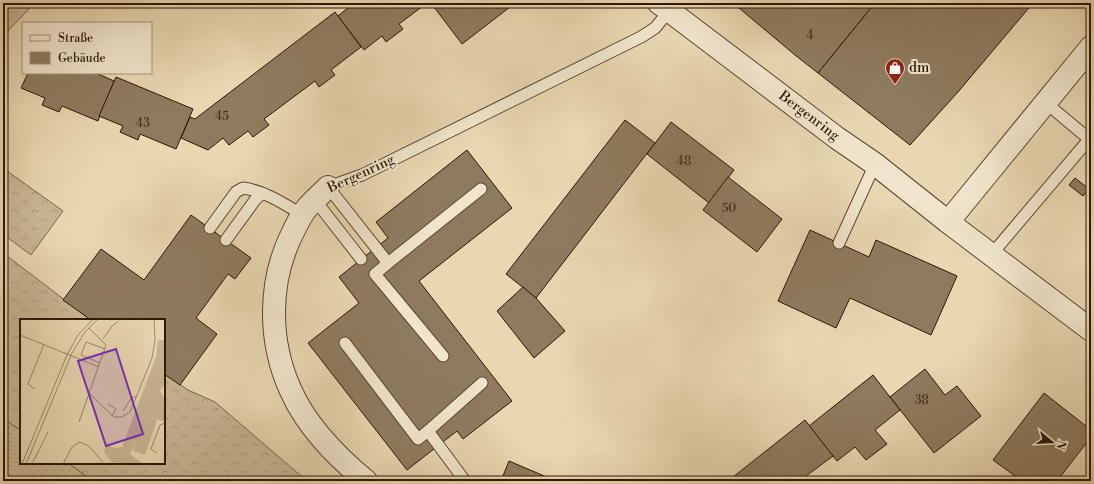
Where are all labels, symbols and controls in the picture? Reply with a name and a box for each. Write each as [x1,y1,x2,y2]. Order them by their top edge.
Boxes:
legend [22,22,152,74]
house number: 4 [806,28,814,43]
text: Straße [58,31,93,46]
text: Gebäude [58,51,106,66]
shop icon: dm [884,57,906,85]
place label: dm [909,59,929,77]
street label: Bergenring [774,87,844,145]
house number: 45 [215,109,229,124]
house number: 43 [136,116,150,131]
street label: Bergenring [324,150,398,198]
house number: 48 [677,154,691,169]
house number: 50 [722,201,736,216]
inset map [20,319,165,464]
house number: 38 [915,393,929,408]
north arrow [1032,422,1072,462]
text: N [1052,438,1069,451]

